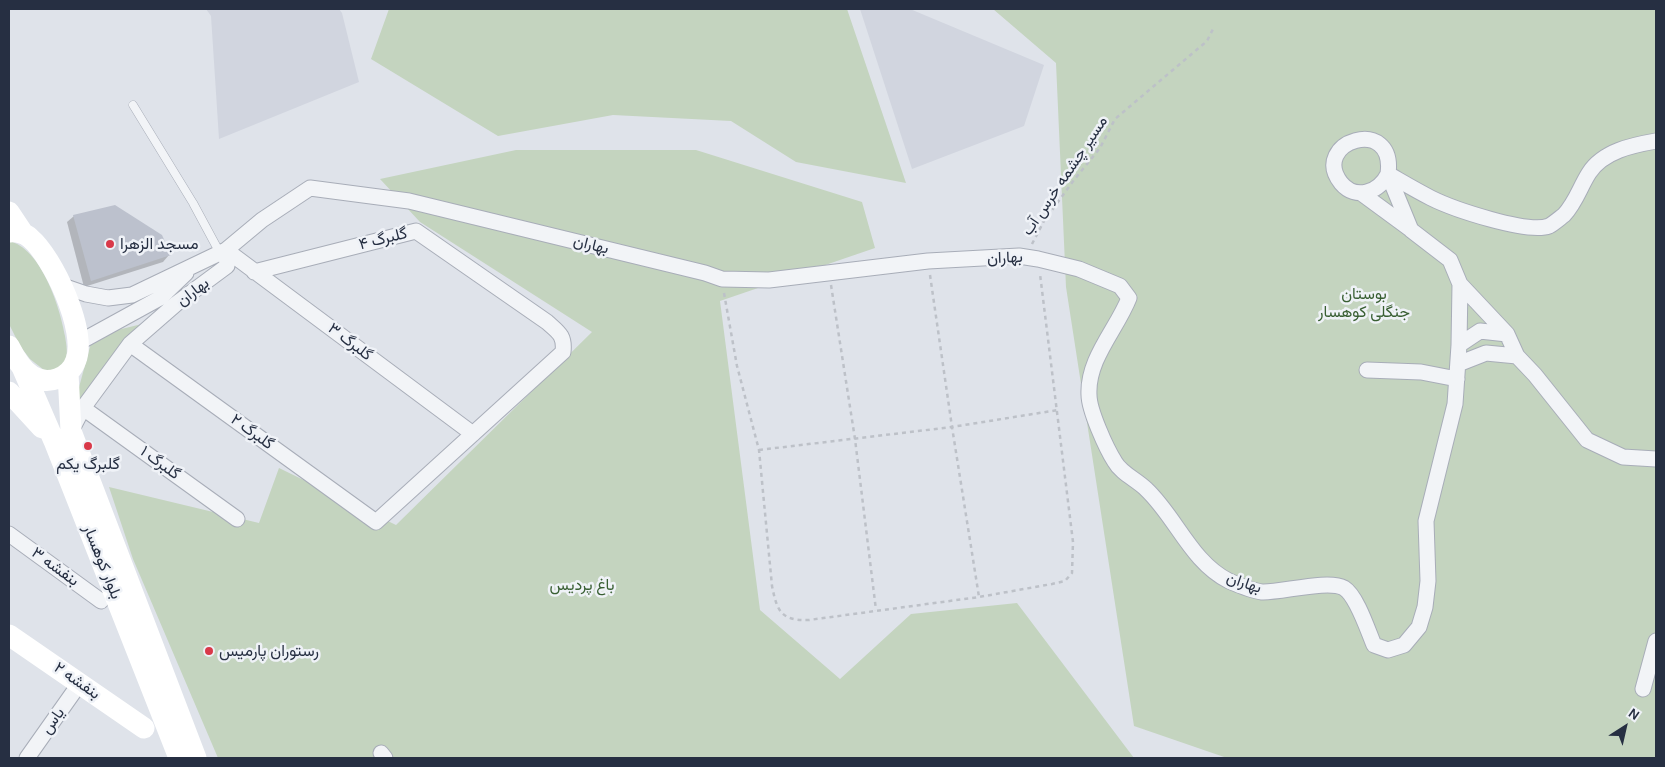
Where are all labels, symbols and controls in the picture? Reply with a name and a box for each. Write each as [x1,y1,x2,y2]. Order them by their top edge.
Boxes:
street label: مسیر چشمه خرس آب [1018,113,1112,239]
street label: گلبرگ ۴ [357,224,409,254]
street label: بهاران [571,231,611,259]
place label: مسجد الزهرا [120,234,198,254]
marker: مسجد الزهرا [104,238,116,250]
street label: بهاران [987,248,1023,268]
street label: بهاران [173,274,213,310]
park label: بوستان جنگلی کوهسار [1318,284,1410,322]
street label: گلبرگ ۳ [324,319,376,365]
street label: گلبرگ ۲ [227,410,277,454]
marker: گلبرگ یکم [82,440,94,452]
street label: گلبرگ ۱ [136,442,184,484]
place label: گلبرگ یکم [56,454,120,474]
street label: بلوار کوهسار [78,522,126,602]
street label: بنفشه ۳ [27,543,83,591]
street label: بهاران [1224,568,1264,598]
park label: باغ پردیس [550,575,614,595]
place label: رستوران پارمیس [219,641,319,661]
marker: رستوران پارمیس [203,645,215,657]
street label: بنفشه ۲ [50,658,104,704]
north arrow [1600,702,1650,752]
street label: یاس [37,704,69,738]
text: N [1625,704,1643,724]

